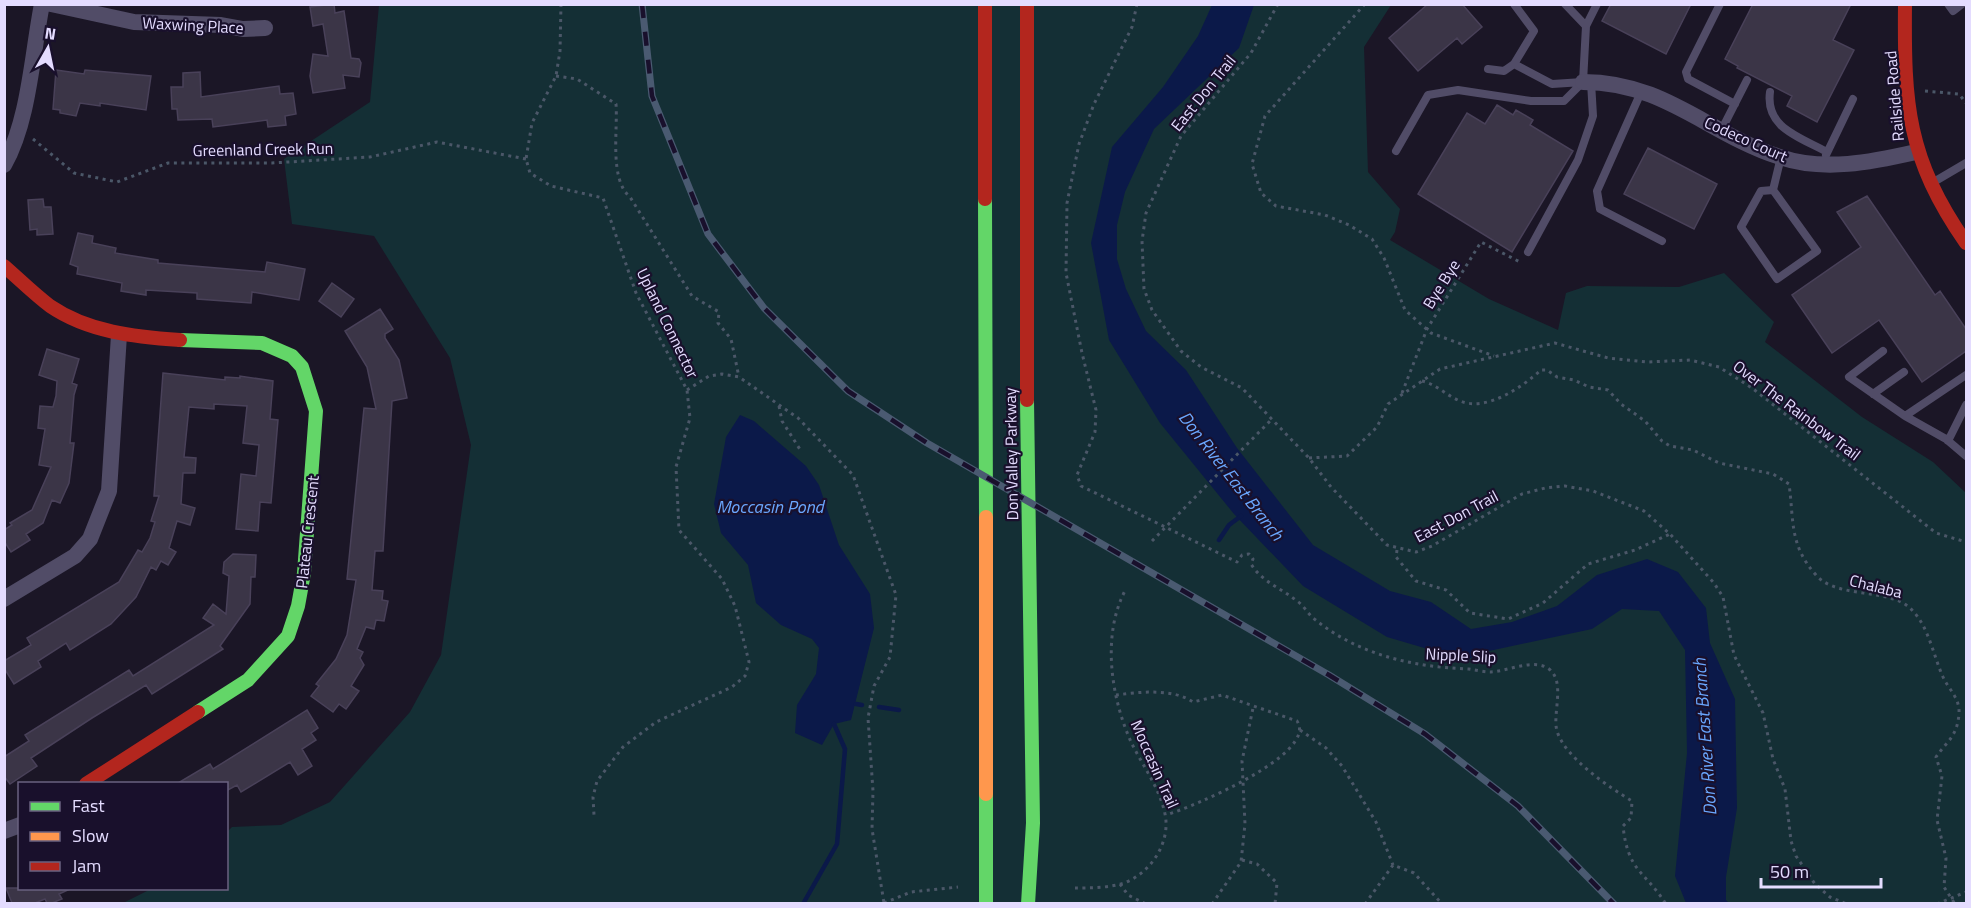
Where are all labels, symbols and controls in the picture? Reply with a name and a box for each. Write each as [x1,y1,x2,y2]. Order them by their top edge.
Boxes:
street label: Waxwing Place [142,10,244,40]
north arrow [18,18,78,78]
text: N [43,20,58,46]
street label: East Don Trail [1165,50,1241,136]
street label: Railside Road [1878,50,1910,142]
street label: Codeco Court [1700,110,1792,168]
street label: Greenland Creek Run [193,136,333,162]
street label: Bye Bye [1416,255,1466,313]
street label: Upland Connector [631,264,705,383]
street label: Over The Rainbow Trail [1728,354,1866,466]
street label: Don Valley Parkway [998,387,1024,521]
water label: Don River East Branch [1172,405,1291,547]
street label: Plateau Crescent [289,474,325,590]
street label: East Don Trail [1410,484,1502,548]
water label: Moccasin Pond [716,493,826,520]
street label: Chalaba [1847,568,1905,604]
street label: Nipple Slip [1425,641,1497,669]
water label: Don River East Branch [1685,656,1723,817]
street label: Moccasin Trail [1125,716,1185,812]
legend [18,782,228,890]
text: Fast [72,792,105,819]
text: Slow [72,822,109,849]
scale bar [1761,851,1881,889]
text: Jam [72,852,101,879]
text: 50 m [1770,858,1809,885]

